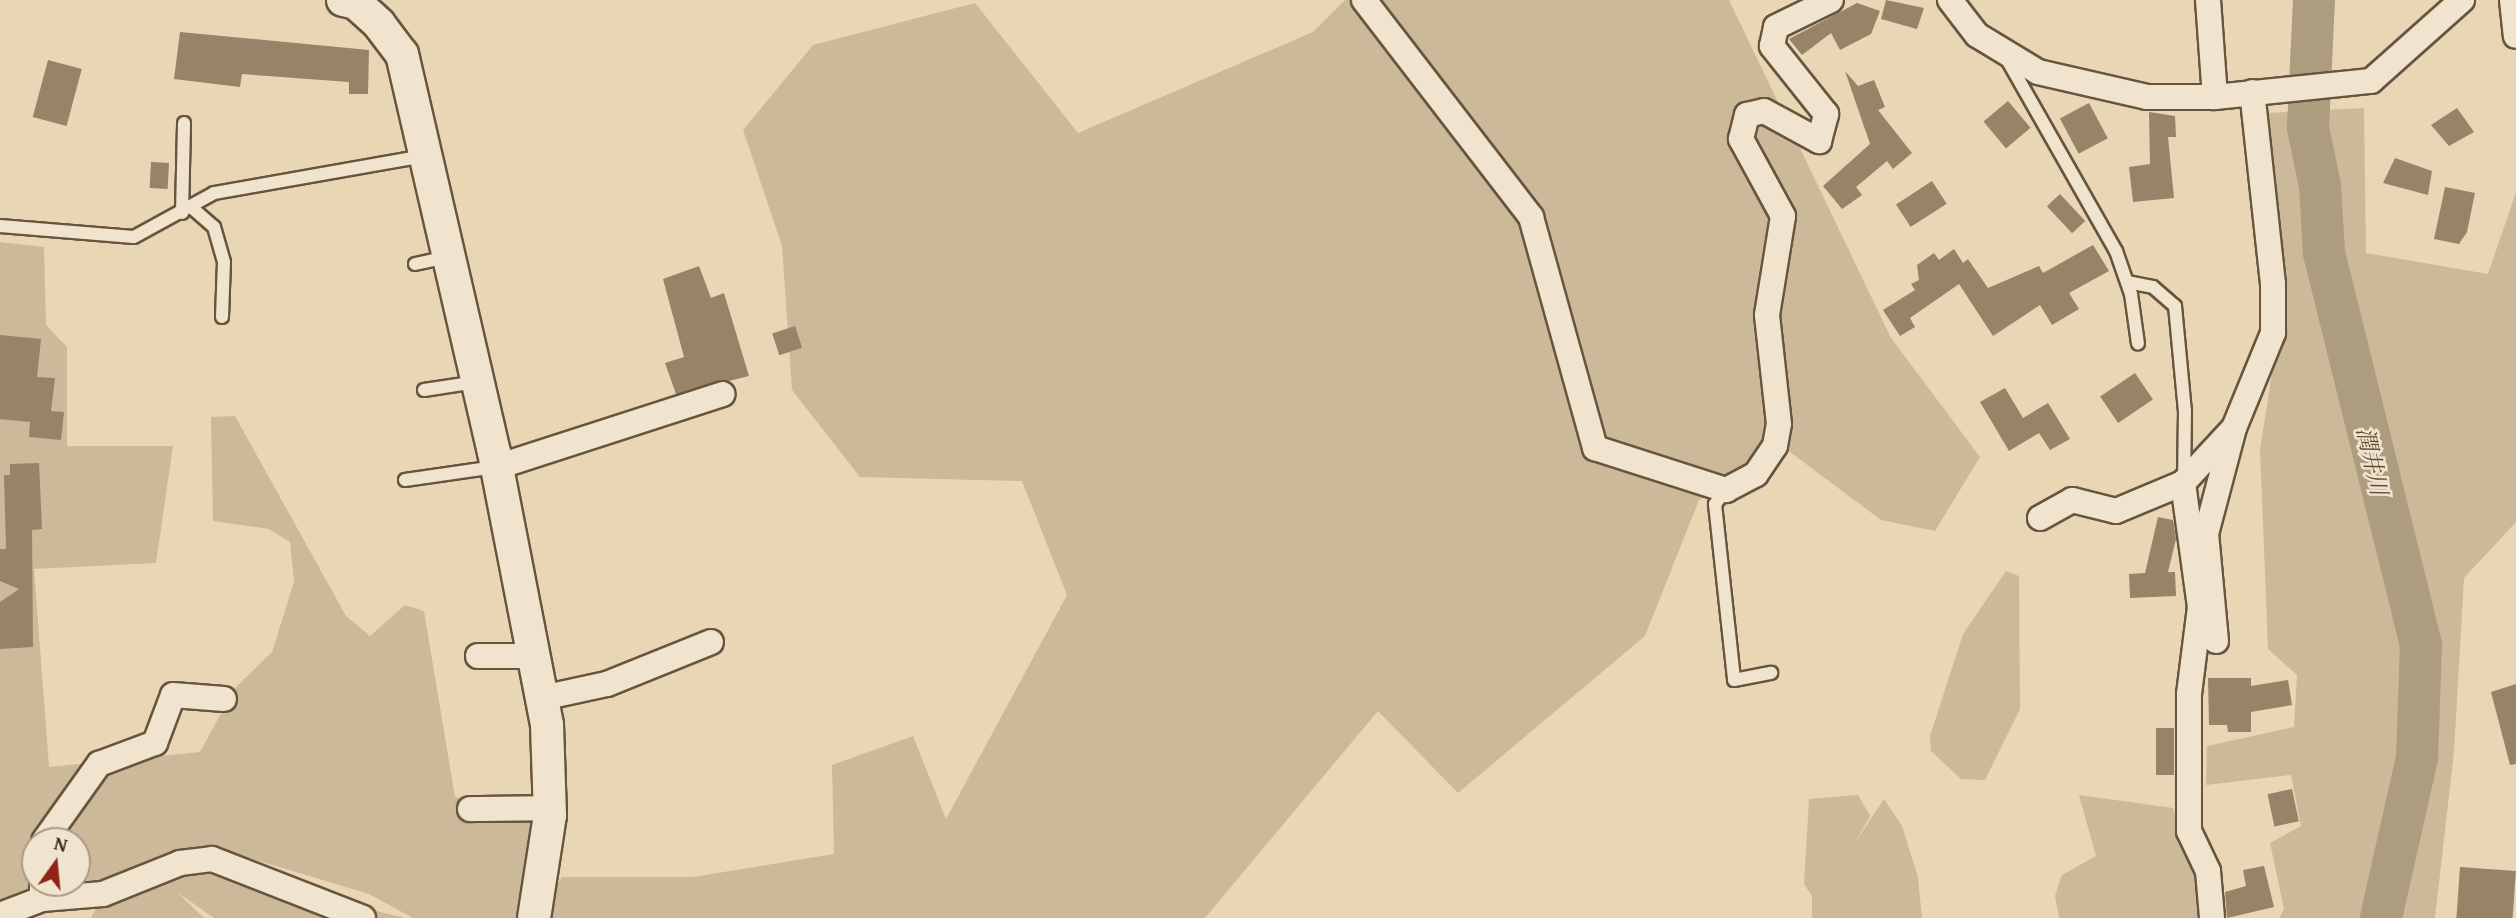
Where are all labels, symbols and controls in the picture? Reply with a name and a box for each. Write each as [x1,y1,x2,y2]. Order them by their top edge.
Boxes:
water label: 潤井川 [2351,424,2393,498]
north arrow [21,827,91,897]
text: N [51,828,71,859]

